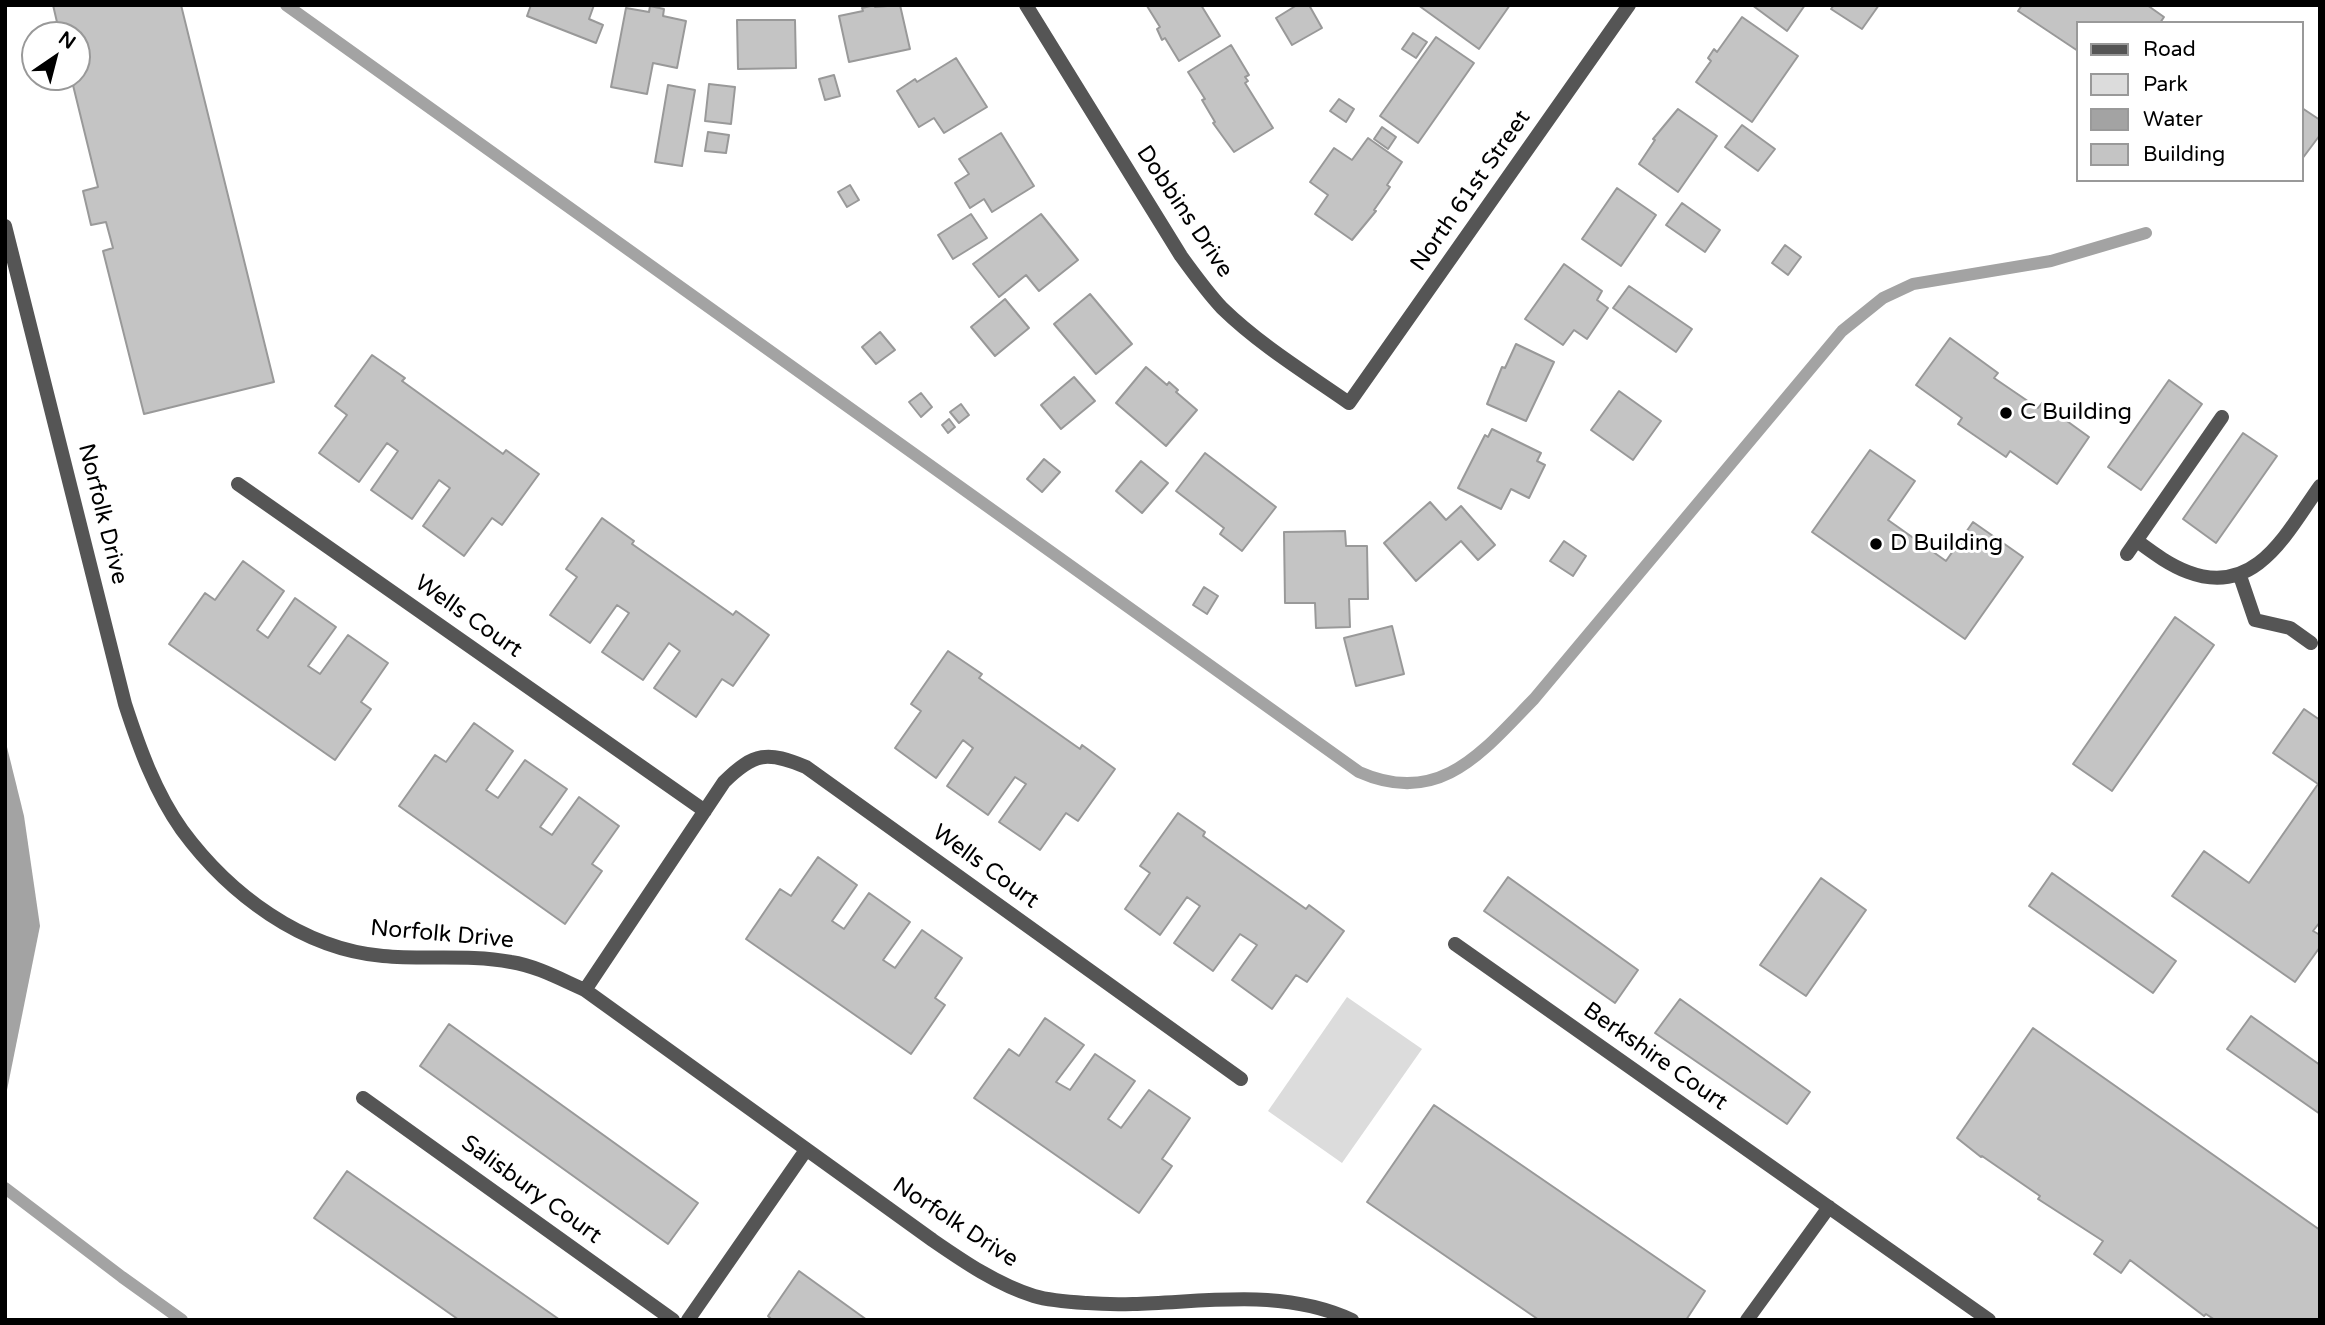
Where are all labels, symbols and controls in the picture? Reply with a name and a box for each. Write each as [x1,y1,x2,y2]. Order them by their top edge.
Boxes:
north arrow [21,21,91,91]
legend [2076,21,2304,182]
text: N [54,27,79,54]
text: Road [2143,37,2196,62]
text: Park [2143,72,2188,97]
street label: North 61st Street [1405,105,1537,277]
text: Water [2143,107,2203,132]
street label: Dobbins Drive [1130,141,1238,283]
text: Building [2143,142,2225,167]
place label: C Building [2020,399,2132,427]
marker: C Building [1998,405,2014,421]
street label: Norfolk Drive [71,441,133,587]
place label: D Building [1890,530,2003,558]
marker: D Building [1868,536,1884,552]
street label: Wells Court [409,570,527,664]
street label: Wells Court [926,819,1044,915]
street label: Norfolk Drive [369,915,515,955]
street label: Berkshire Court [1578,997,1732,1117]
street label: Salisbury Court [456,1130,606,1250]
street label: Norfolk Drive [887,1172,1023,1274]

